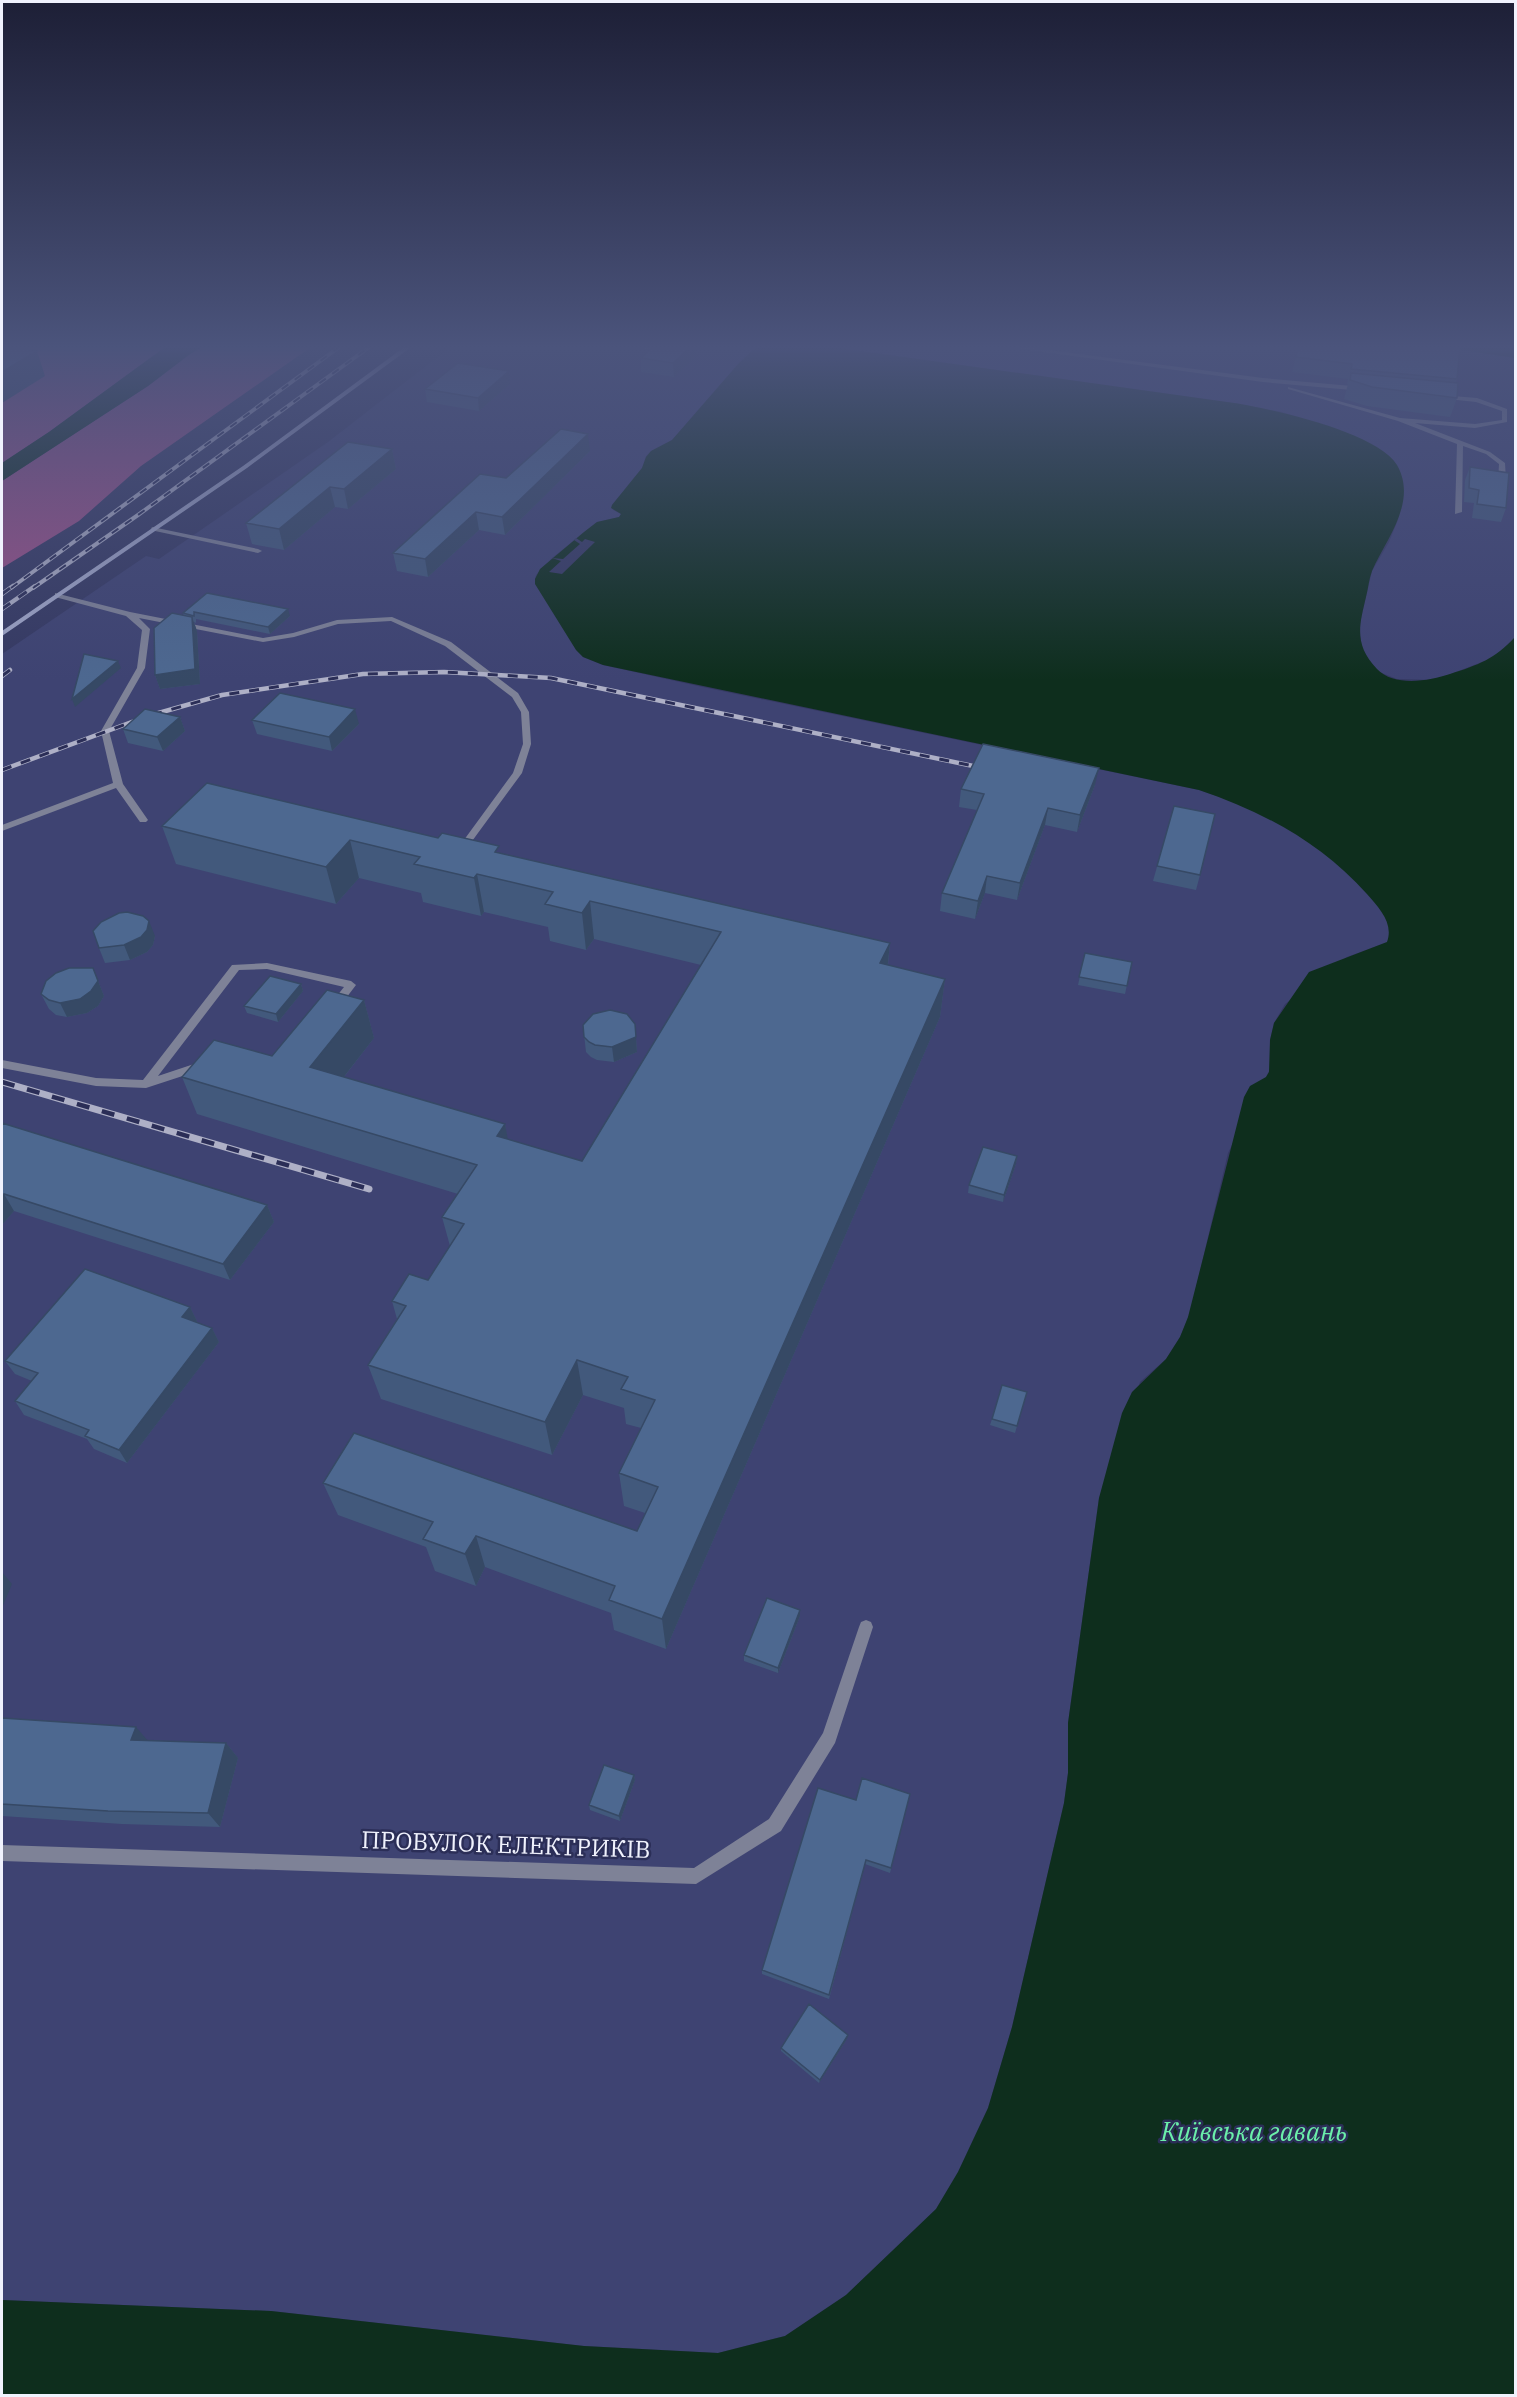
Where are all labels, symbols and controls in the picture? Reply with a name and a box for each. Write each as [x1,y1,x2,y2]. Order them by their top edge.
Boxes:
street label: ПРОВУЛОК ЕЛЕКТРИКІВ [361,1823,651,1865]
water label: Київська гавань [1160,2114,1347,2148]

